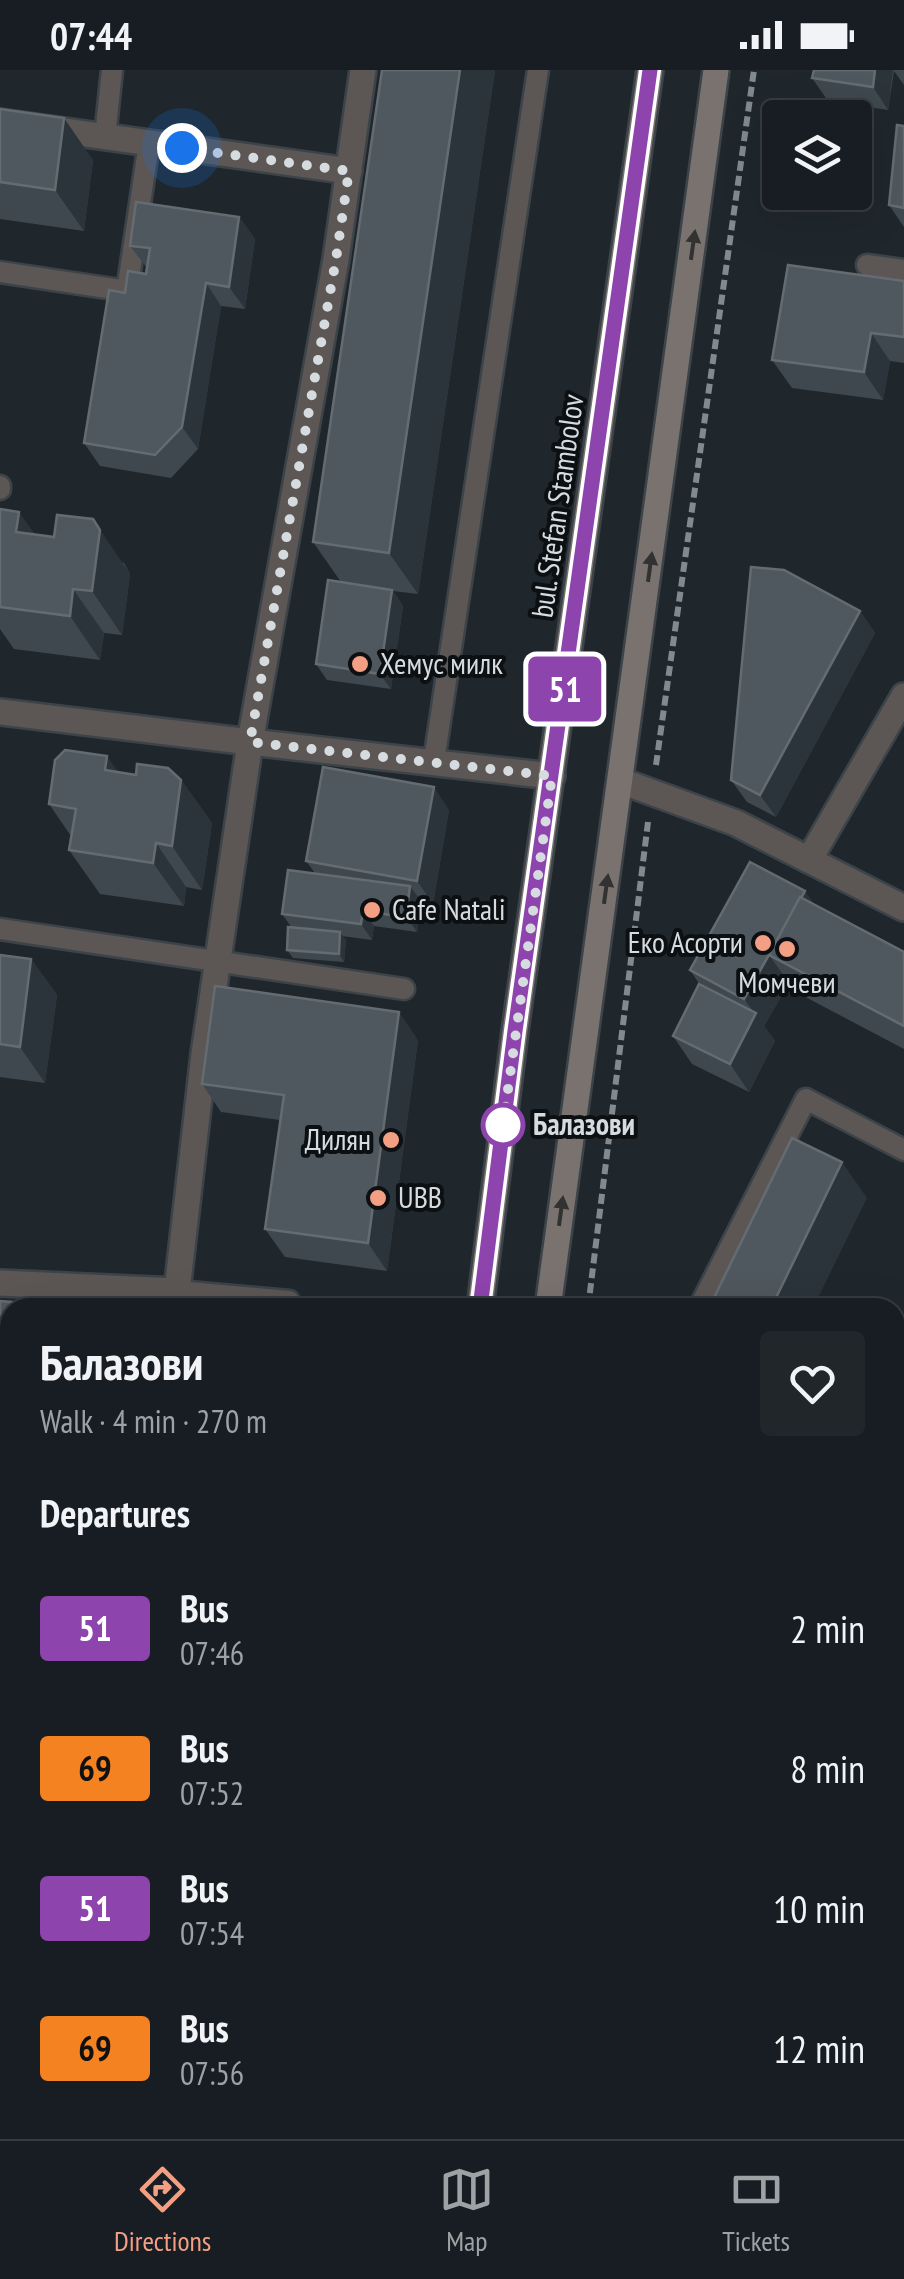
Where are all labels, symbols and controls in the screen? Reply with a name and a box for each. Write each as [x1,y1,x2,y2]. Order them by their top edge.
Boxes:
text: 07:44 [50,11,132,60]
map controls [762,100,872,210]
button: layers [762,100,872,210]
your location [157,123,207,173]
one-way arrow [685,229,701,260]
street label: bul. Stefan Stambolov [522,391,592,620]
one-way arrow [642,551,658,582]
place label: Хемус милк [380,643,503,682]
marker: Хемус милк [349,653,371,675]
line badge: 51 [520,656,610,722]
text: 51 [548,666,582,712]
one-way arrow [598,873,614,904]
place label: Cafe Natali [392,889,505,928]
marker: Cafe Natali [361,899,383,921]
place label: Еко Асорти [628,922,743,961]
marker: Еко Асорти [752,932,774,954]
marker: Момчеви [776,938,798,960]
place label: Момчеви [738,962,836,1001]
marker: Балазови [482,1104,524,1146]
place label: Балазови [533,1104,635,1143]
place label: Дилян [305,1119,371,1158]
marker: Дилян [380,1129,402,1151]
place label: UBB [398,1177,442,1216]
marker: UBB [367,1187,389,1209]
one-way arrow [554,1195,570,1226]
text: Балазови [40,1331,203,1393]
button: heart [760,1331,865,1436]
text: Walk · 4 min · 270 m [40,1400,267,1442]
text: Departures [40,1488,190,1537]
text: Bus [180,1583,229,1632]
text: 2 min [790,1604,865,1653]
text: 51 [78,1605,112,1651]
text: 07:46 [180,1632,244,1674]
text: Bus [180,1723,229,1772]
text: 8 min [790,1744,865,1793]
text: 69 [78,1745,112,1791]
text: 07:52 [180,1772,244,1814]
text: Bus [180,1863,229,1912]
text: 10 min [773,1884,865,1933]
text: 51 [78,1885,112,1931]
text: 07:54 [180,1912,244,1954]
text: Bus [180,2003,229,2052]
text: 12 min [773,2024,865,2073]
text: 69 [78,2025,112,2071]
text: 07:56 [180,2052,244,2094]
tab: Directions [114,2162,211,2259]
tab: Map [439,2162,494,2259]
tab: Tickets [722,2162,790,2259]

